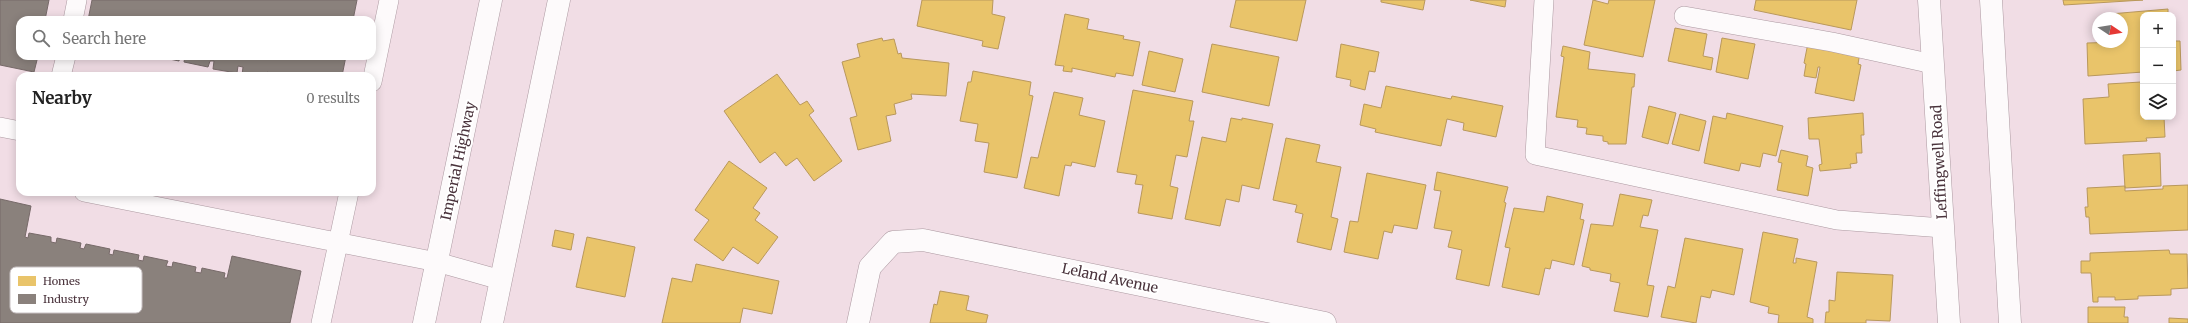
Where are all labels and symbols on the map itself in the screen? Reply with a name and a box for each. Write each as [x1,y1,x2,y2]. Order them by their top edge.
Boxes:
north arrow [2092,12,2128,48]
street label: Imperial Highway [437,99,480,222]
street label: Leffingwell Road [1927,104,1951,220]
street label: Leland Avenue [1060,259,1160,297]
legend [10,267,142,313]
text: Homes [43,274,80,288]
text: Industry [43,292,90,306]

